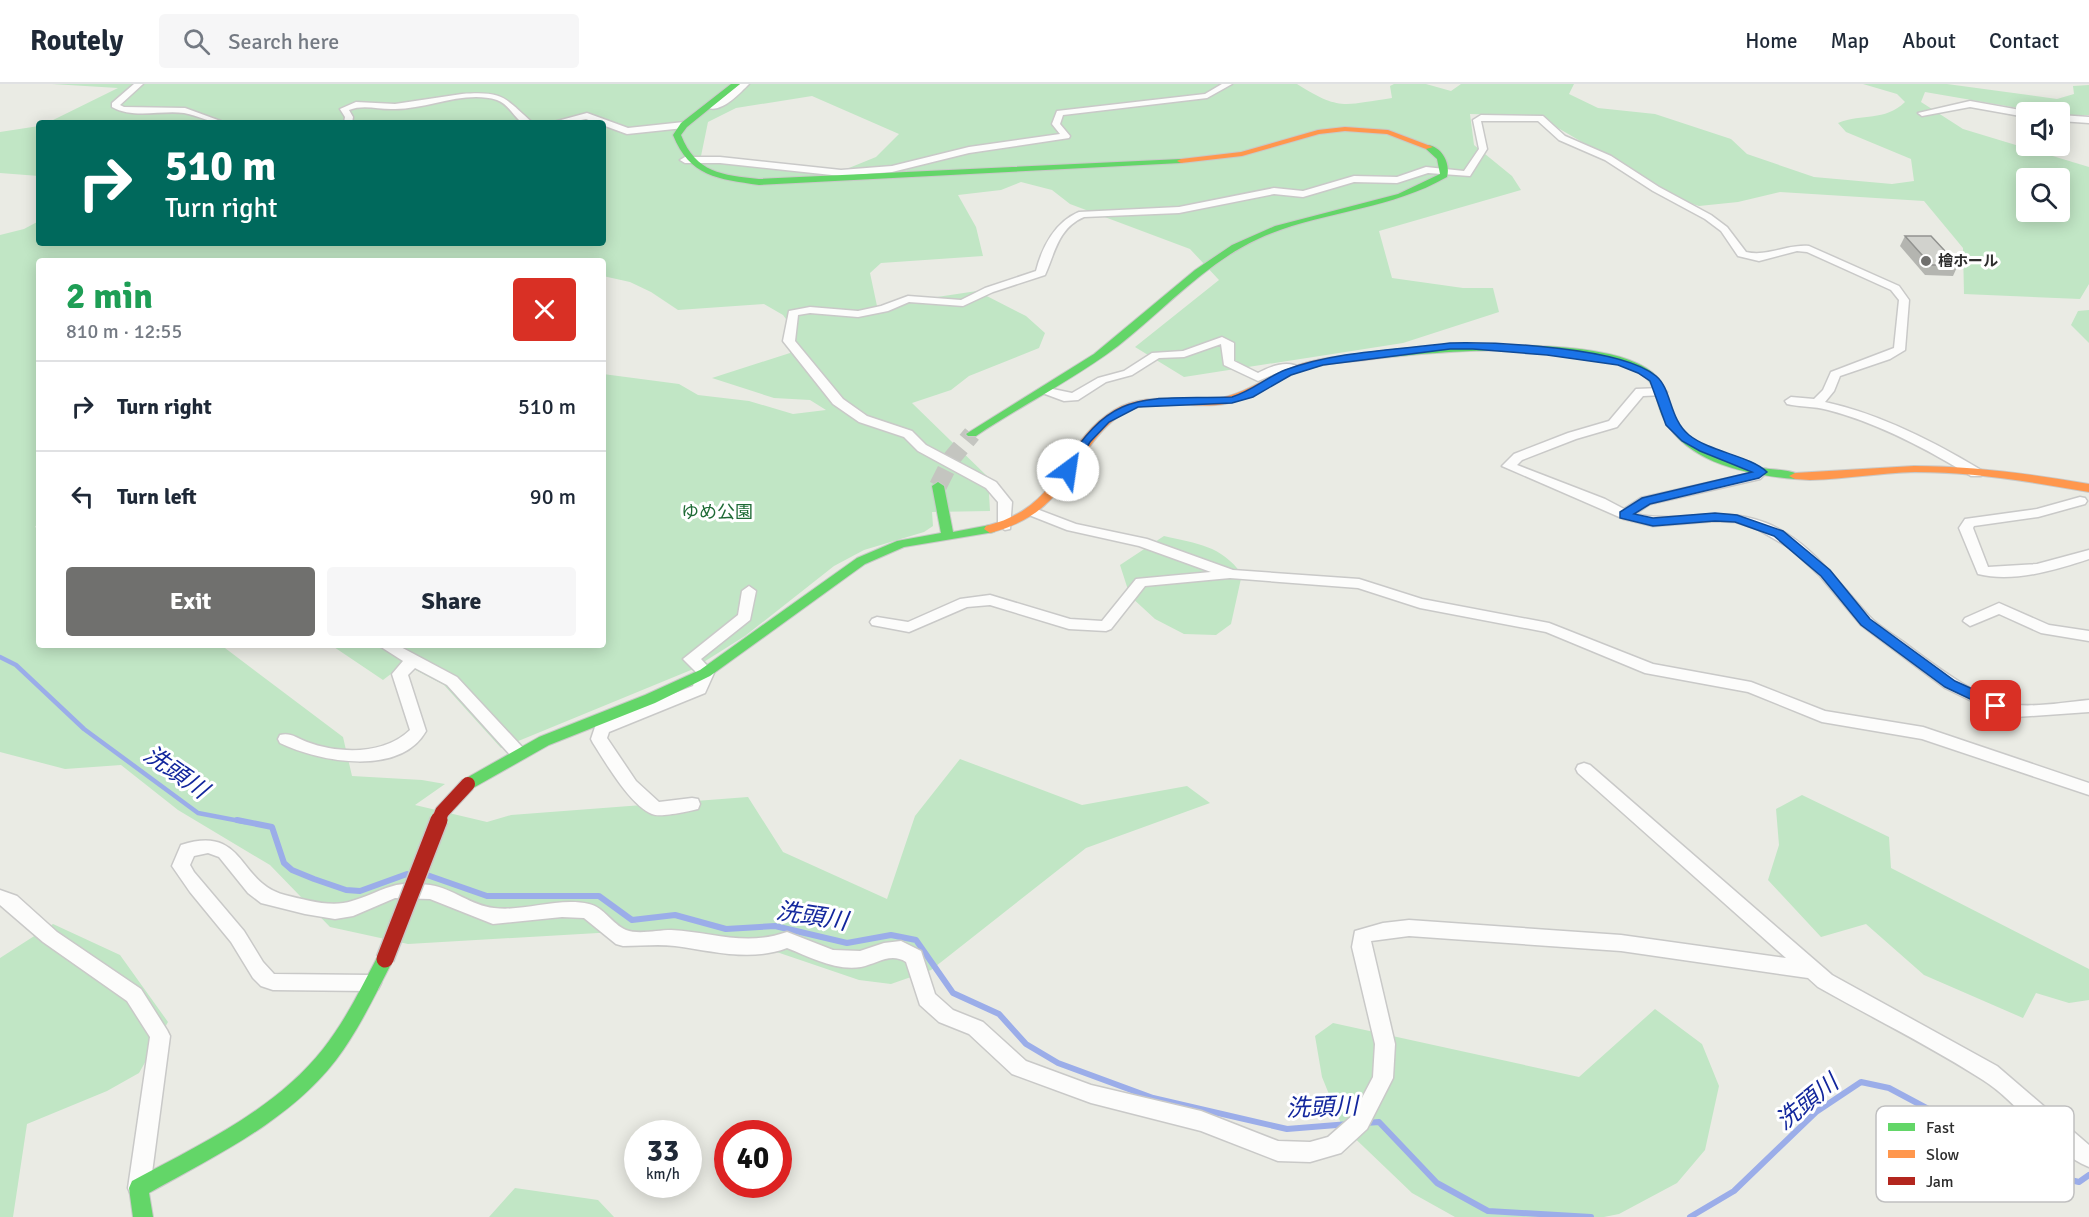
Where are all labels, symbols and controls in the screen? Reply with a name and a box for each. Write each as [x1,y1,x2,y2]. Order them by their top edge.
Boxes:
search box [159,14,579,68]
text: Routely [30,24,123,58]
icon: search [180,25,213,58]
text: Search here [228,28,339,55]
text: Home [1745,28,1798,54]
text: Map [1831,28,1869,54]
text: About [1902,28,1956,54]
text: Contact [1989,28,2059,54]
map controls [2016,102,2070,222]
button: sound [2016,102,2070,156]
text: 510 m [165,141,276,192]
icon: right [66,144,144,222]
button: search [2016,168,2070,222]
text: Turn right [165,192,278,225]
place label: 檜ホール [1938,252,1998,270]
marker: 檜ホール [1919,254,1933,268]
text: 2 min [66,274,153,319]
button: close [513,278,576,341]
text: 810 m · 12:55 [66,319,182,344]
icon: right [66,390,99,423]
text: Turn right [117,393,212,420]
text: 510 m [518,393,576,420]
position arrow [1036,438,1100,502]
icon: left [66,480,99,513]
text: Turn left [117,483,197,510]
text: 90 m [530,483,576,510]
park label: ゆめ公園 [681,501,753,523]
button: Exit [66,567,315,636]
button: Share [327,567,576,636]
pin [1970,680,2021,731]
icon: arrive [1979,689,2012,722]
water label: 洗頭川 [138,739,217,807]
water label: 洗頭川 [774,896,853,937]
water label: 洗頭川 [1770,1066,1847,1136]
water label: 洗頭川 [1285,1091,1361,1123]
legend [1876,1106,2074,1202]
text: Fast [1926,1118,1955,1138]
speed limit sign: 40 [714,1120,792,1198]
text: 33 [647,1133,679,1170]
text: Slow [1926,1145,1960,1165]
text: km/h [646,1165,680,1183]
text: Jam [1926,1172,1954,1192]

